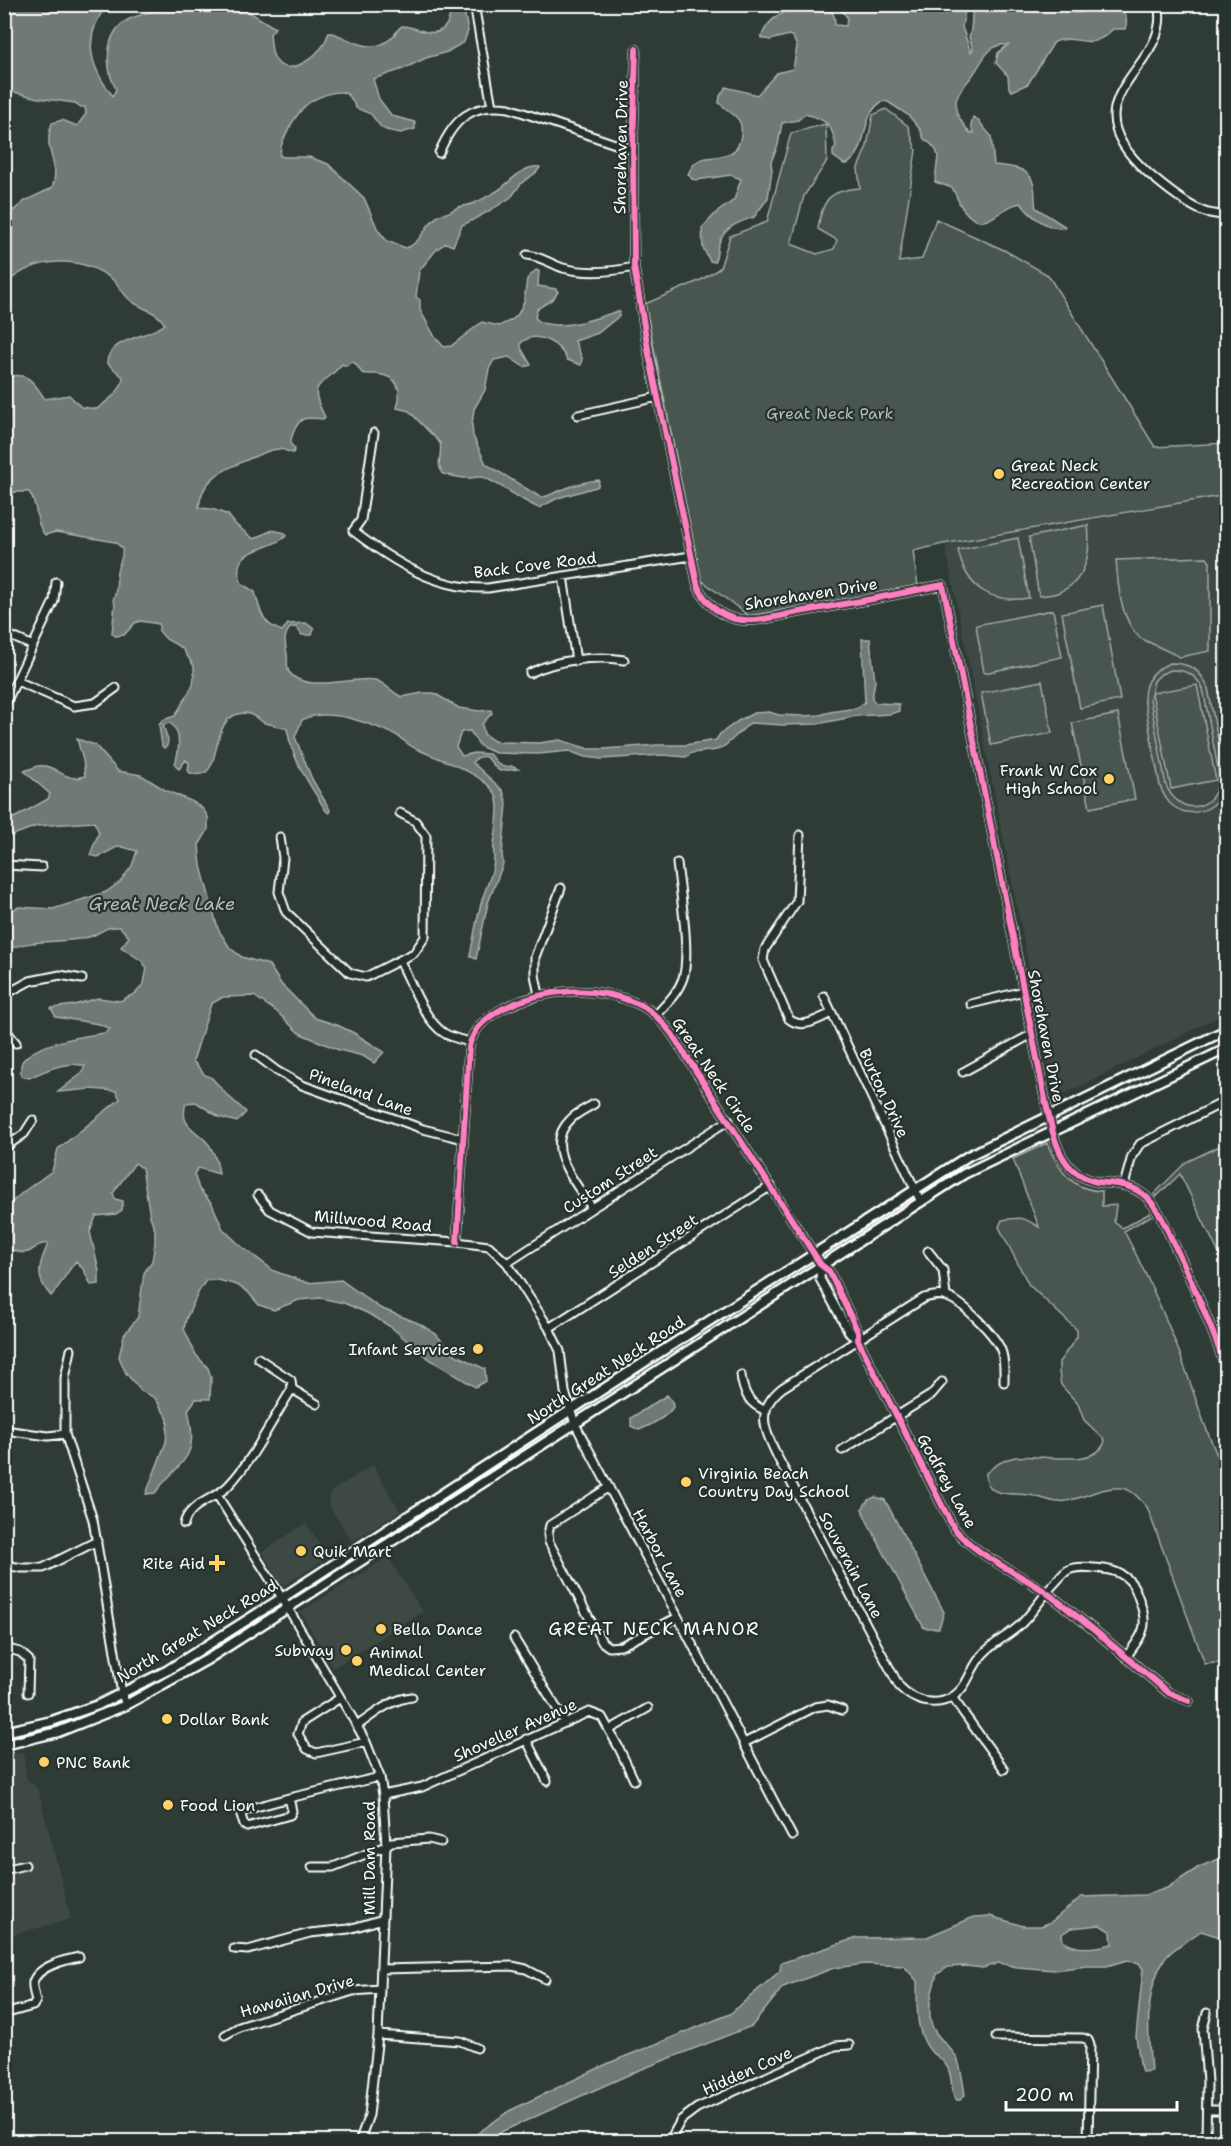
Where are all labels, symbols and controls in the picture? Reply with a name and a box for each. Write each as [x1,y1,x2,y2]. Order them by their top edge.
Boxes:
street label: Shorehaven Drive [609,80,633,214]
park label: Great Neck Park [766,403,894,424]
place label: Great Neck Recreation Center [1011,455,1150,494]
marker: Great Neck Recreation Center [992,467,1006,481]
street label: Back Cove Road [472,547,598,583]
street label: Shorehaven Drive [743,573,879,615]
place label: Frank W Cox High School [1000,760,1097,799]
marker: Frank W Cox High School [1102,772,1116,786]
water label: Great Neck Lake [89,892,235,916]
street label: Shorehaven Drive [1023,968,1069,1104]
street label: Great Neck Circle [667,1013,761,1137]
street label: Burton Drive [854,1045,914,1141]
street label: Pineland Lane [306,1063,416,1121]
street label: Custom Street [559,1142,661,1218]
street label: Millwood Road [313,1205,433,1237]
street label: Selden Street [604,1209,702,1283]
street label: North Great Neck Road [523,1311,689,1429]
place label: Infant Services [349,1339,466,1360]
marker: Infant Services [471,1342,485,1356]
street label: Godfrey Lane [912,1430,982,1532]
place label: Virginia Beach Country Day School [698,1463,850,1502]
marker: Virginia Beach Country Day School [679,1475,693,1489]
street label: Harbor Lane [628,1505,692,1601]
street label: Souverain Lane [814,1508,888,1622]
place label: Quik Mart [313,1541,392,1562]
marker: Quik Mart [294,1544,308,1558]
place label: Rite Aid [143,1553,205,1574]
marker: Rite Aid [210,1556,224,1570]
street label: North Great Neck Road [113,1575,281,1687]
district label: GREAT NECK MANOR [548,1617,760,1641]
place label: Bella Dance [393,1619,483,1640]
marker: Bella Dance [374,1622,388,1636]
place label: Subway [274,1640,334,1661]
place label: Animal Medical Center [369,1642,486,1681]
marker: Subway [339,1643,353,1657]
marker: Animal Medical Center [350,1654,364,1668]
street label: Shoveller Avenue [450,1693,580,1767]
place label: Dollar Bank [179,1709,270,1730]
marker: Dollar Bank [160,1712,174,1726]
place label: PNC Bank [56,1752,131,1773]
marker: PNC Bank [37,1755,51,1769]
place label: Food Lion [180,1795,256,1816]
marker: Food Lion [161,1798,175,1812]
street label: Mill Dam Road [359,1801,380,1915]
street label: Hawaiian Drive [237,1970,357,2022]
street label: Hidden Cove [699,2042,795,2100]
scale bar [1006,2074,1177,2112]
text: 200 m [1015,2083,1074,2107]

